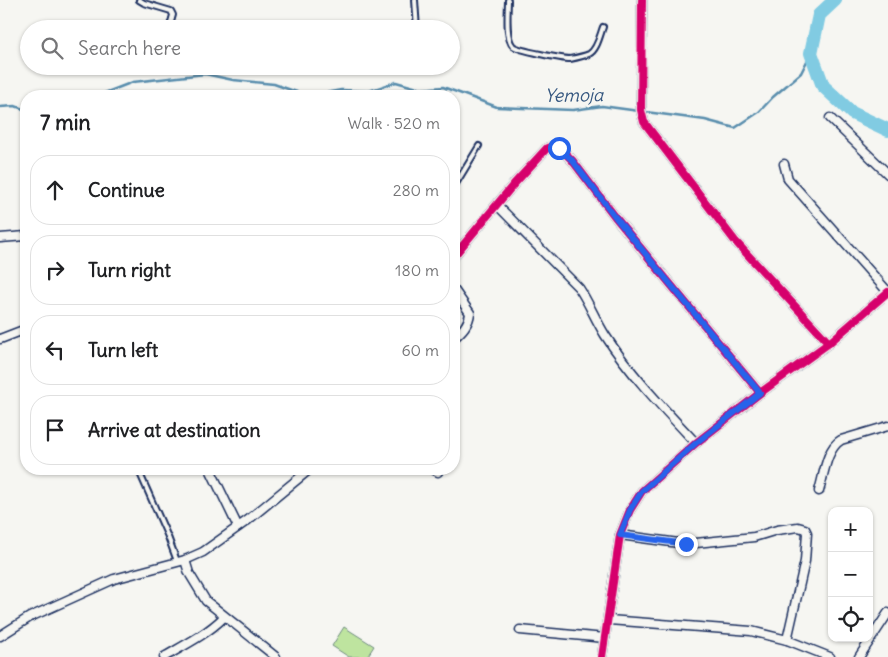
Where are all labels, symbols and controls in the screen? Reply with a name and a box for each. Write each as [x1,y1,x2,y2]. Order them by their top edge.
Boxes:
search box [20,20,460,75]
icon: search [38,34,66,62]
text: Search here [78,36,181,60]
water label: Yemoja [545,83,605,107]
text: 7 min [40,109,91,136]
text: Walk · 520 m [348,113,440,133]
route start [548,137,571,160]
icon: ahead [41,176,69,204]
text: Continue [88,178,165,202]
text: 280 m [393,180,439,200]
icon: right [41,256,69,284]
text: Turn right [88,258,171,282]
text: 180 m [395,260,439,280]
icon: left [41,336,69,364]
text: Turn left [88,338,158,362]
text: 60 m [401,340,439,360]
icon: arrive [41,416,69,444]
text: Arrive at destination [88,418,261,442]
map controls [828,507,873,642]
button: + [828,507,873,552]
route end [675,533,698,556]
button: − [828,552,873,597]
button: locate [828,597,873,642]

